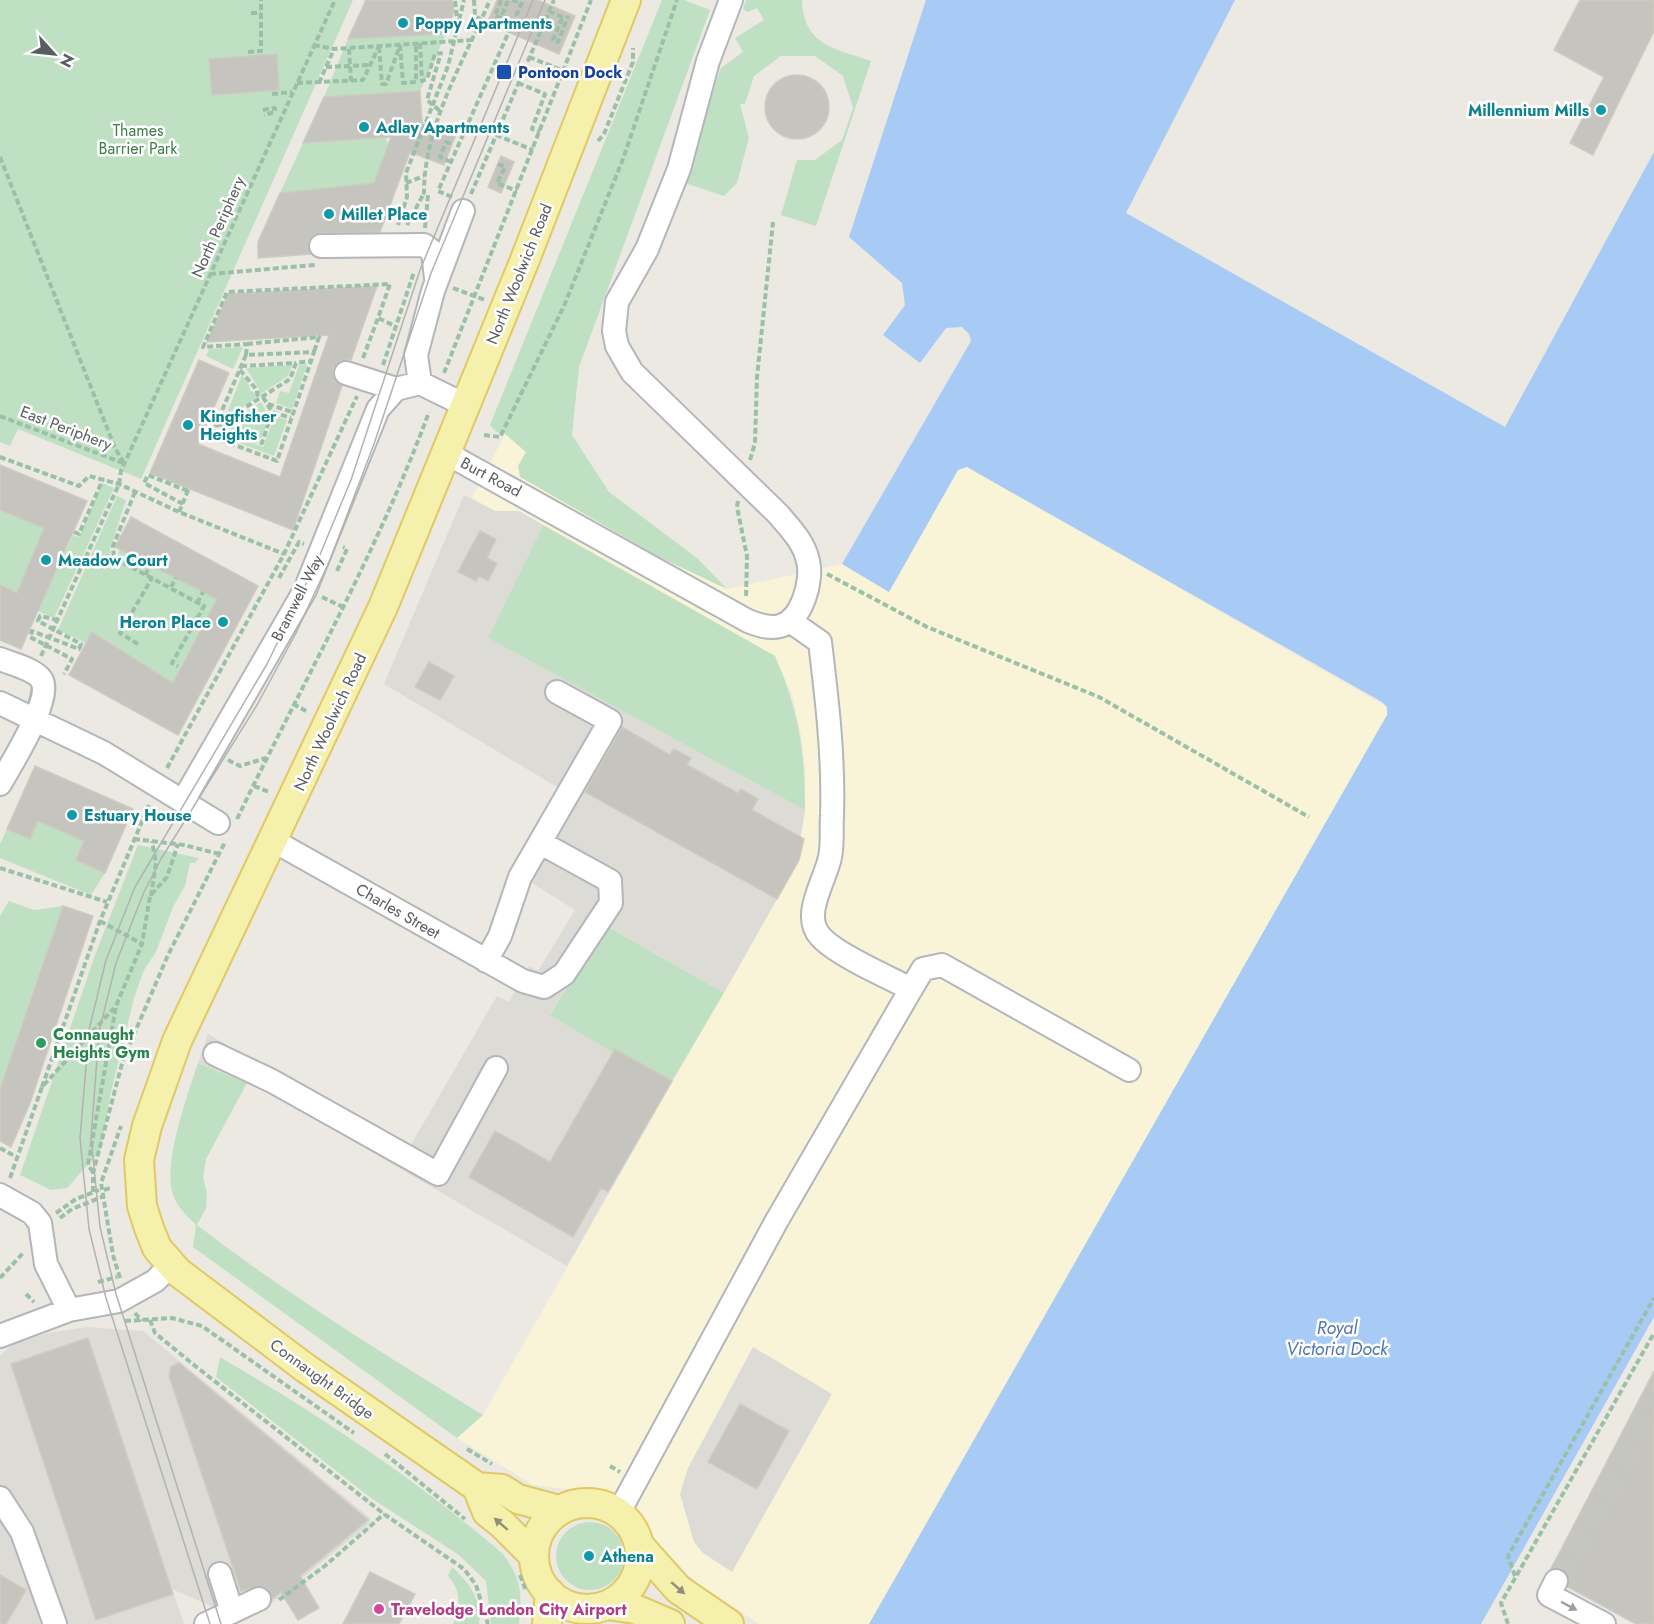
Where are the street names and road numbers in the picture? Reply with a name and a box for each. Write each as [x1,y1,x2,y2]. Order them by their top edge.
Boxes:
street label: North Periphery [185,172,251,281]
street label: North Woolwich Road [480,200,558,348]
street label: East Periphery [17,400,116,456]
street label: Burt Road [456,451,526,503]
street label: Bramwell Way [265,550,329,645]
street label: North Woolwich Road [288,649,372,795]
street label: Charles Street [352,878,445,945]
street label: Connaught Bridge [265,1333,379,1425]

